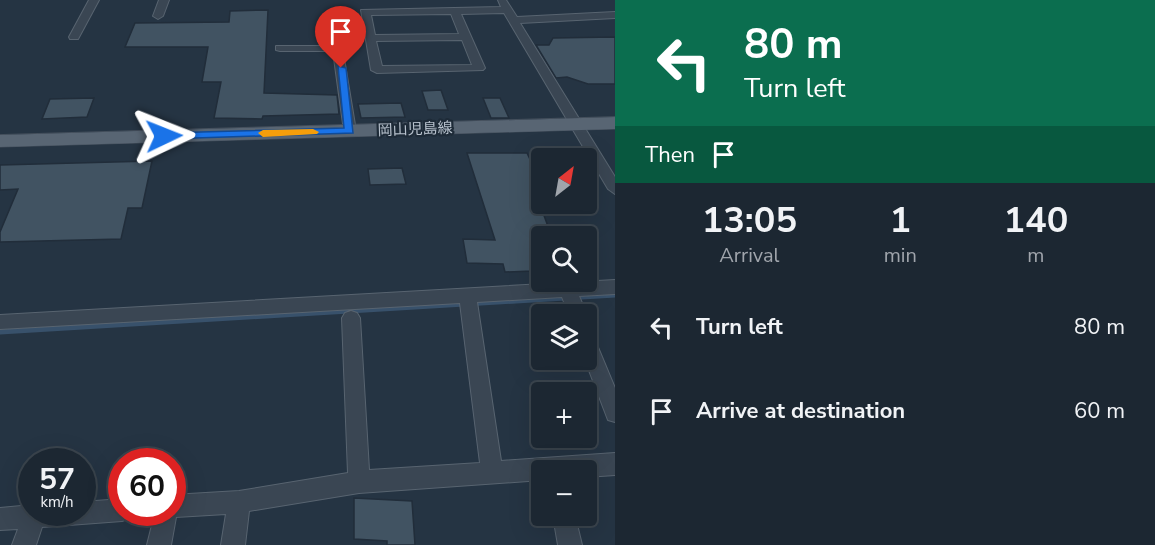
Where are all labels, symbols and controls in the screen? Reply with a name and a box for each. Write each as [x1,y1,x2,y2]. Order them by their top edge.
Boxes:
pin [315,6,366,68]
icon: arrive [324,15,357,48]
text: 80 m [744,16,843,73]
icon: left [645,24,723,102]
text: Turn left [744,70,845,107]
position arrow [132,104,196,168]
street label: 岡山児島線 [377,118,453,140]
icon: arrive [707,138,740,171]
text: Then [645,140,695,170]
north arrow [531,148,597,214]
map controls [531,148,597,526]
text: 13:05 [702,196,797,245]
text: 1 [889,196,911,245]
text: 140 [1003,196,1068,245]
button: search [531,226,597,292]
text: Arrival [719,242,779,269]
text: min [884,242,917,269]
text: m [1027,242,1044,269]
button: layers [531,304,597,370]
icon: left [645,311,678,344]
text: Turn left [696,312,783,342]
text: 80 m [1074,312,1125,342]
button: + [531,382,597,448]
icon: arrive [645,395,678,428]
text: Arrive at destination [696,396,905,426]
text: 60 m [1074,396,1125,426]
speed limit sign: 60 [108,448,186,526]
text: 57 [39,459,75,500]
button: − [531,460,597,526]
text: km/h [40,492,74,512]

